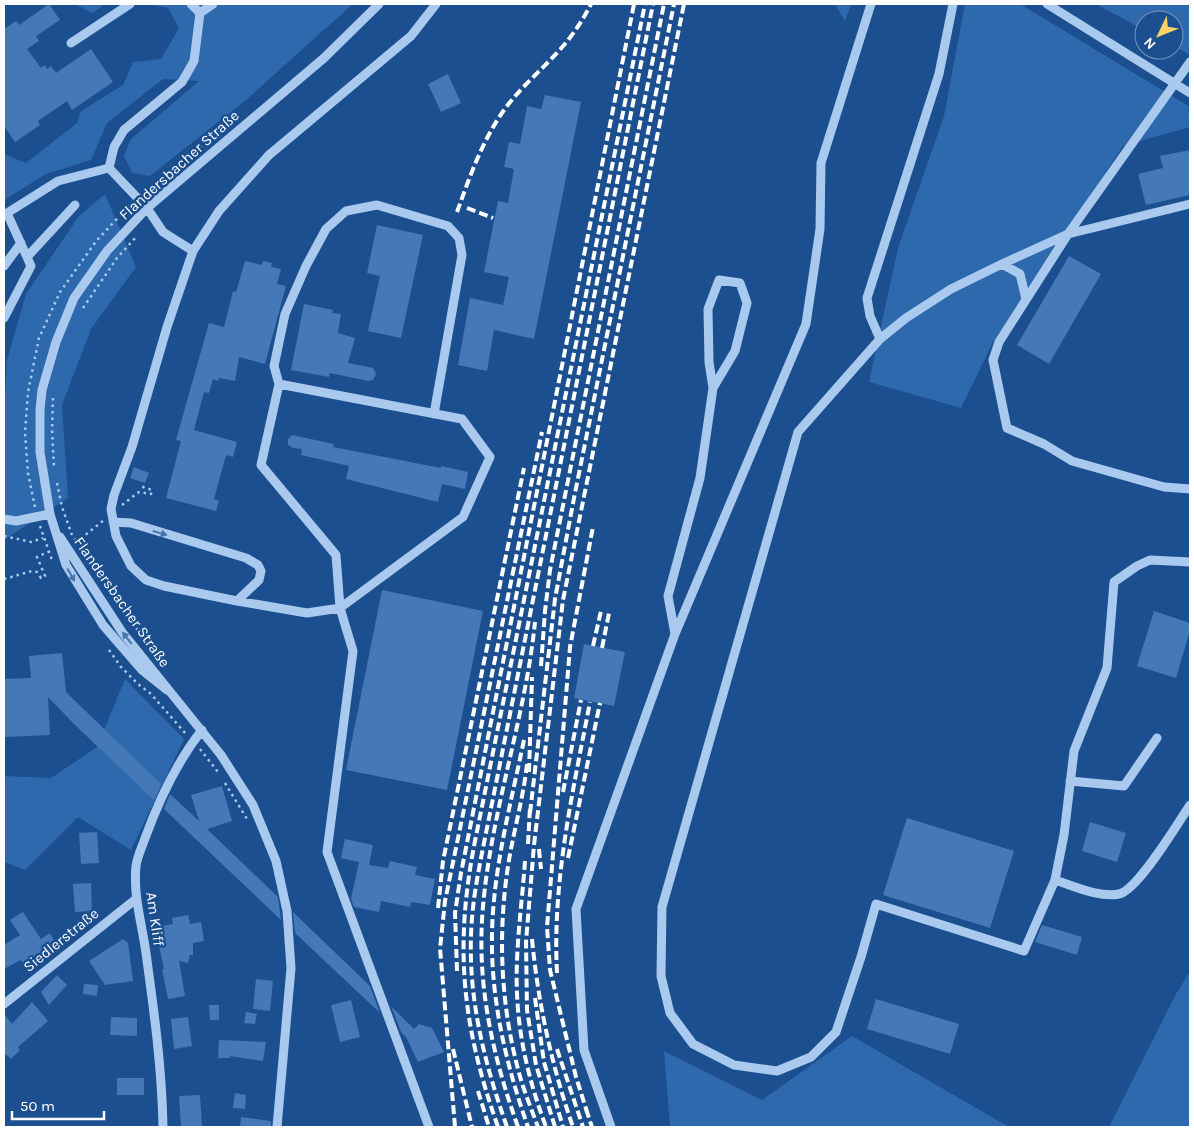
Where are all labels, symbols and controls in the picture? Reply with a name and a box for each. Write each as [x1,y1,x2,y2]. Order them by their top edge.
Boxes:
north arrow [1134,10,1184,60]
text: N [1140,34,1160,53]
street label: Flandersbacher Straße [115,106,243,224]
one-way arrow [153,529,168,537]
street label: Flandersbacher Straße [70,533,174,671]
one-way arrow [67,567,75,582]
one-way arrow [121,632,132,645]
street label: Am Kliff [142,891,168,948]
street label: Siedlerstraße [20,904,102,976]
scale bar [12,1088,105,1120]
text: 50 m [20,1097,55,1115]

